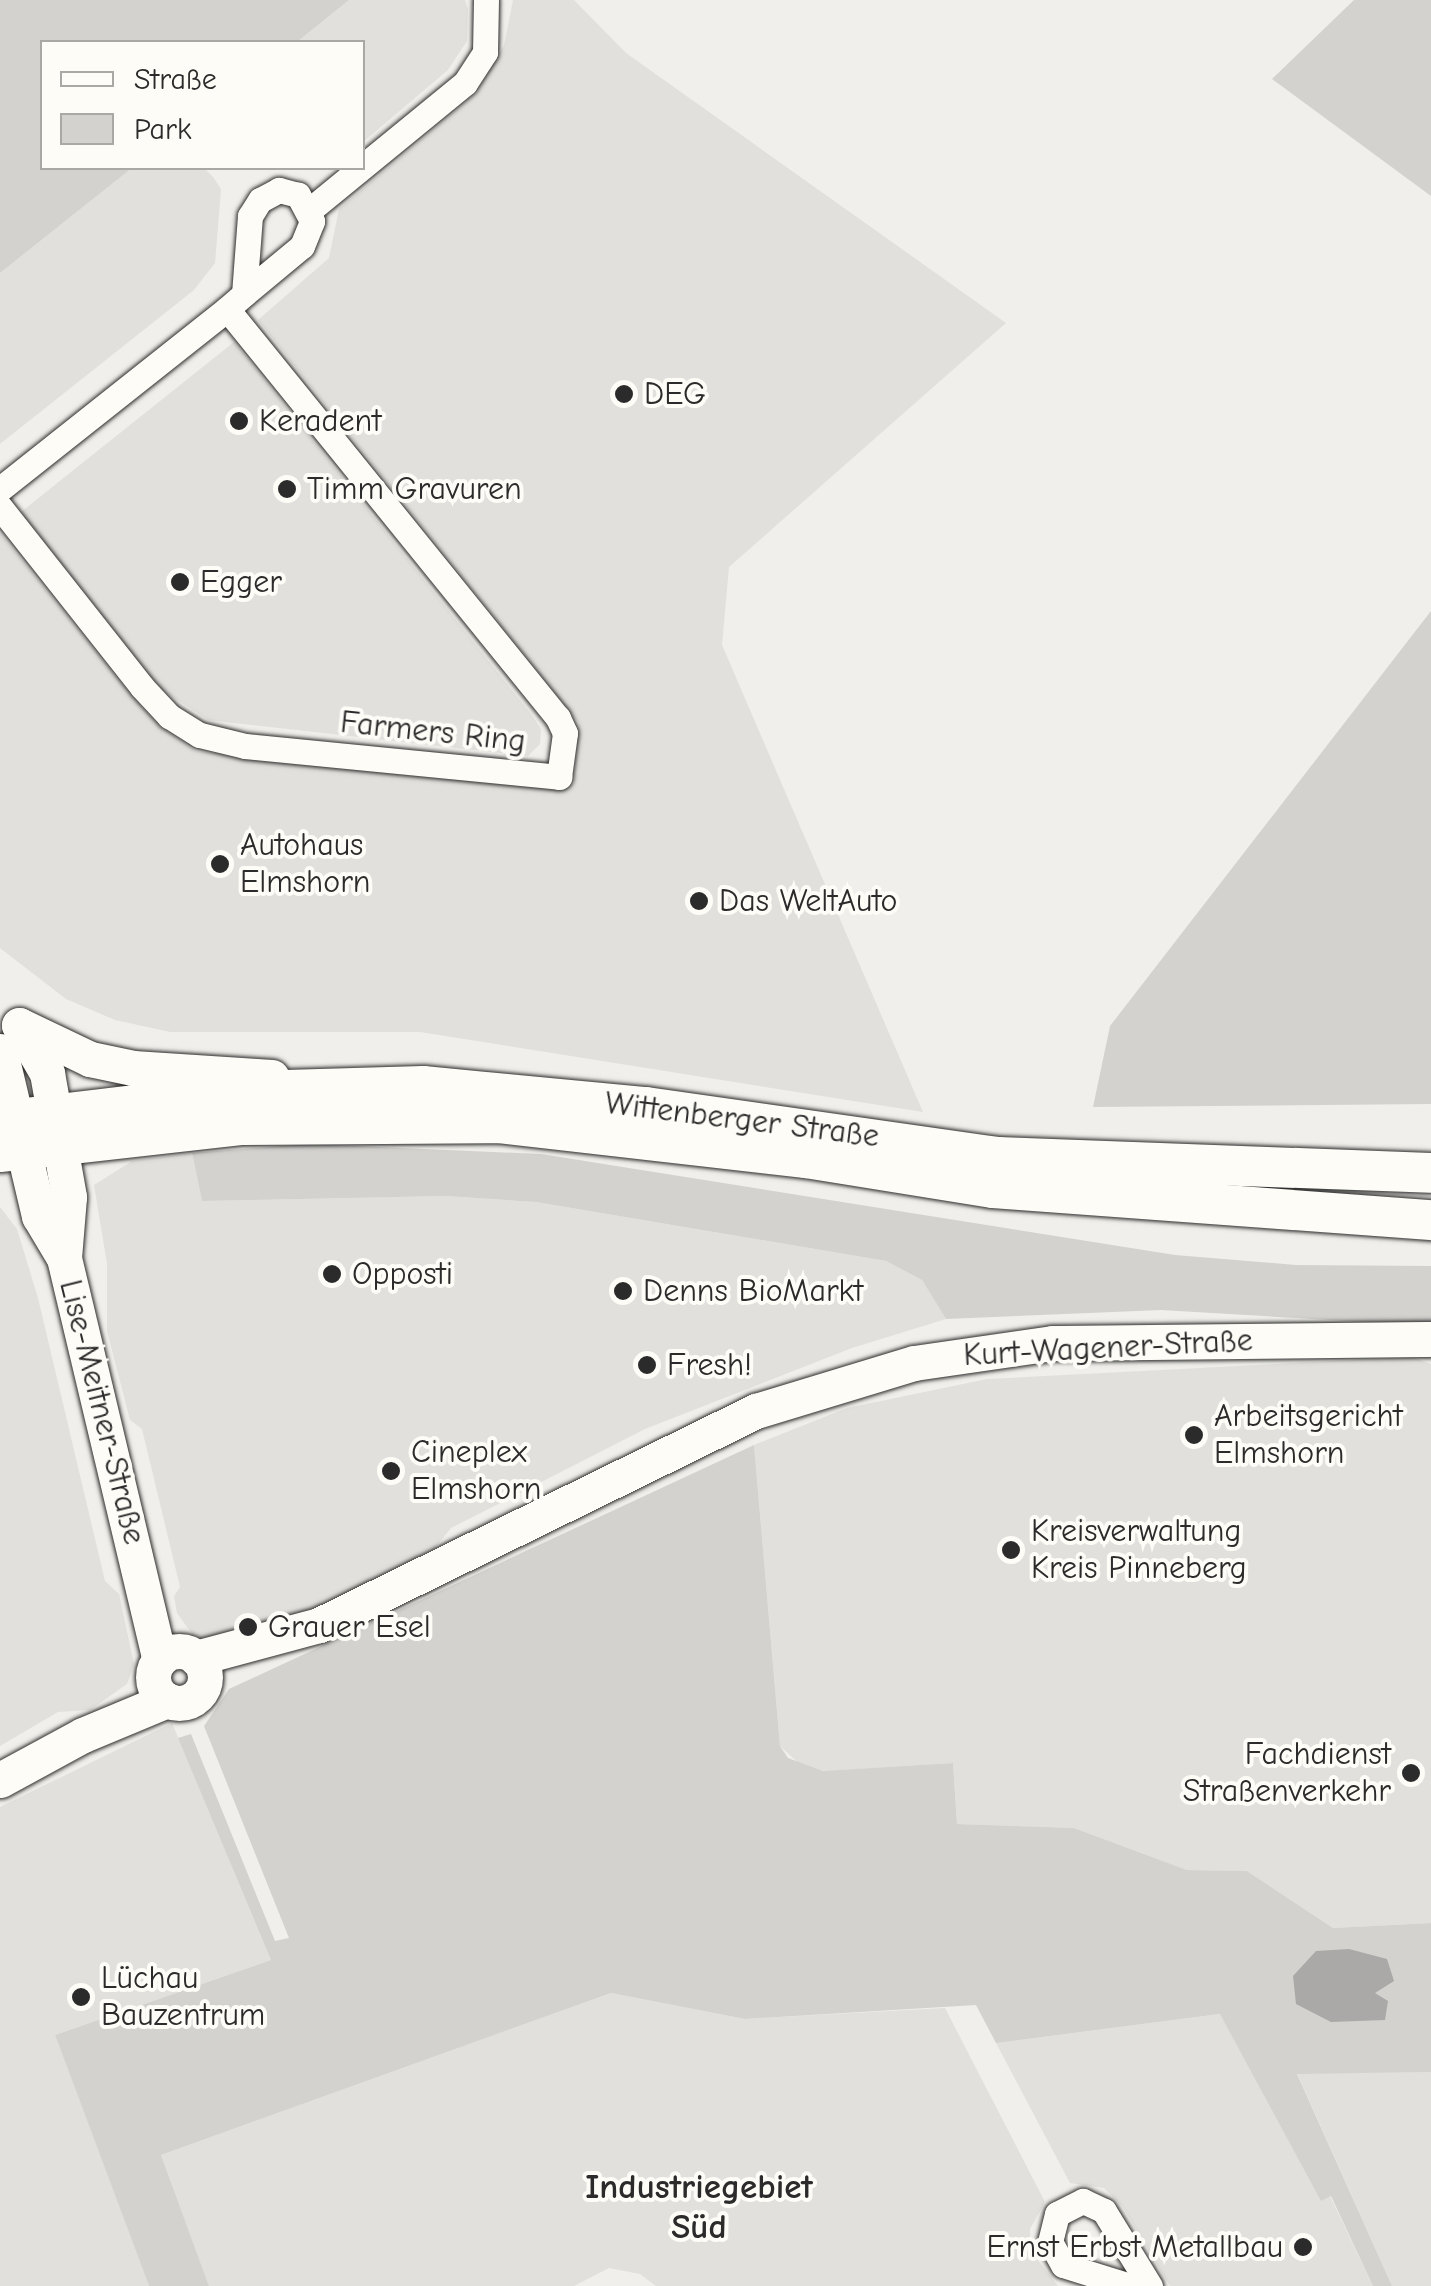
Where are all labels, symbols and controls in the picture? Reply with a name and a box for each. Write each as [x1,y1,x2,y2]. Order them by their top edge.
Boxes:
legend [40,40,365,170]
text: Straße [134,62,217,97]
text: Park [134,112,191,147]
place label: DEG [644,375,706,413]
marker: DEG [613,383,635,405]
place label: Keradent [259,402,381,440]
marker: Keradent [228,410,250,432]
place label: Timm Gravuren [307,470,522,508]
marker: Timm Gravuren [276,478,298,500]
place label: Egger [200,563,282,601]
marker: Egger [169,571,191,593]
street label: Farmers Ring [338,703,528,761]
place label: Autohaus Elmshorn [240,827,371,902]
marker: Autohaus Elmshorn [209,853,231,875]
place label: Das WeltAuto [719,882,897,920]
marker: Das WeltAuto [688,890,710,912]
street label: Wittenberger Straße [603,1084,881,1156]
place label: Opposti [352,1255,453,1293]
marker: Opposti [321,1263,343,1285]
place label: Denns BioMarkt [643,1272,863,1310]
street label: Lise-Meitner-Straße [51,1276,153,1548]
marker: Denns BioMarkt [612,1280,634,1302]
street label: Kurt-Wagener-Straße [962,1321,1254,1375]
place label: Fresh! [667,1346,752,1384]
marker: Fresh! [636,1354,658,1376]
place label: Arbeitsgericht Elmshorn [1214,1398,1403,1473]
marker: Arbeitsgericht Elmshorn [1183,1424,1205,1446]
place label: Cineplex Elmshorn [411,1434,542,1509]
marker: Cineplex Elmshorn [380,1460,402,1482]
place label: Kreisverwaltung Kreis Pinneberg [1031,1513,1247,1588]
marker: Kreisverwaltung Kreis Pinneberg [1000,1539,1022,1561]
place label: Grauer Esel [268,1608,431,1646]
marker: Grauer Esel [237,1616,259,1638]
place label: Fachdienst Straßenverkehr [1183,1736,1391,1811]
marker: Fachdienst Straßenverkehr [1400,1762,1422,1784]
place label: Lüchau Bauzentrum [101,1960,265,2035]
marker: Lüchau Bauzentrum [70,1986,92,2008]
district label: Industriegebiet Süd [585,2166,813,2248]
place label: Ernst Erbst Metallbau [987,2228,1283,2266]
marker: Ernst Erbst Metallbau [1292,2236,1314,2258]

